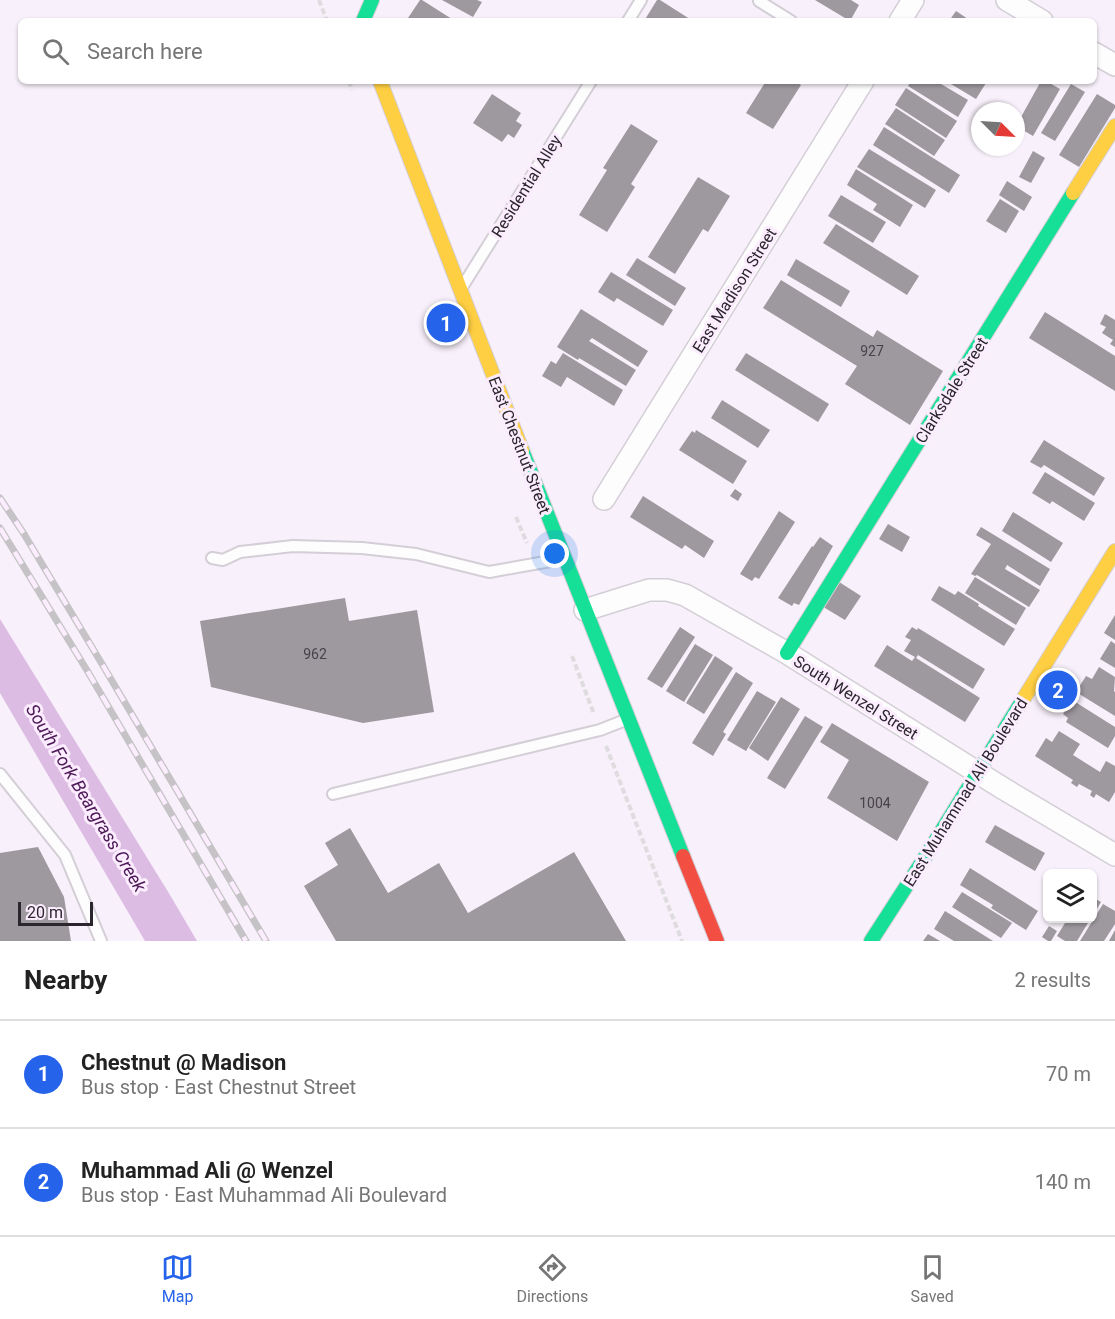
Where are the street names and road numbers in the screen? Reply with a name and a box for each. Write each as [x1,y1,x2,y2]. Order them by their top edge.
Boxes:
street label: Residential Alley [487,131,566,241]
street label: East Madison Street [688,224,780,356]
street label: Clarksdale Street [911,334,992,447]
street label: East Chestnut Street [485,374,554,517]
street label: South Wenzel Street [790,651,921,743]
street label: East Muhammad Ali Boulevard [900,695,1031,890]

